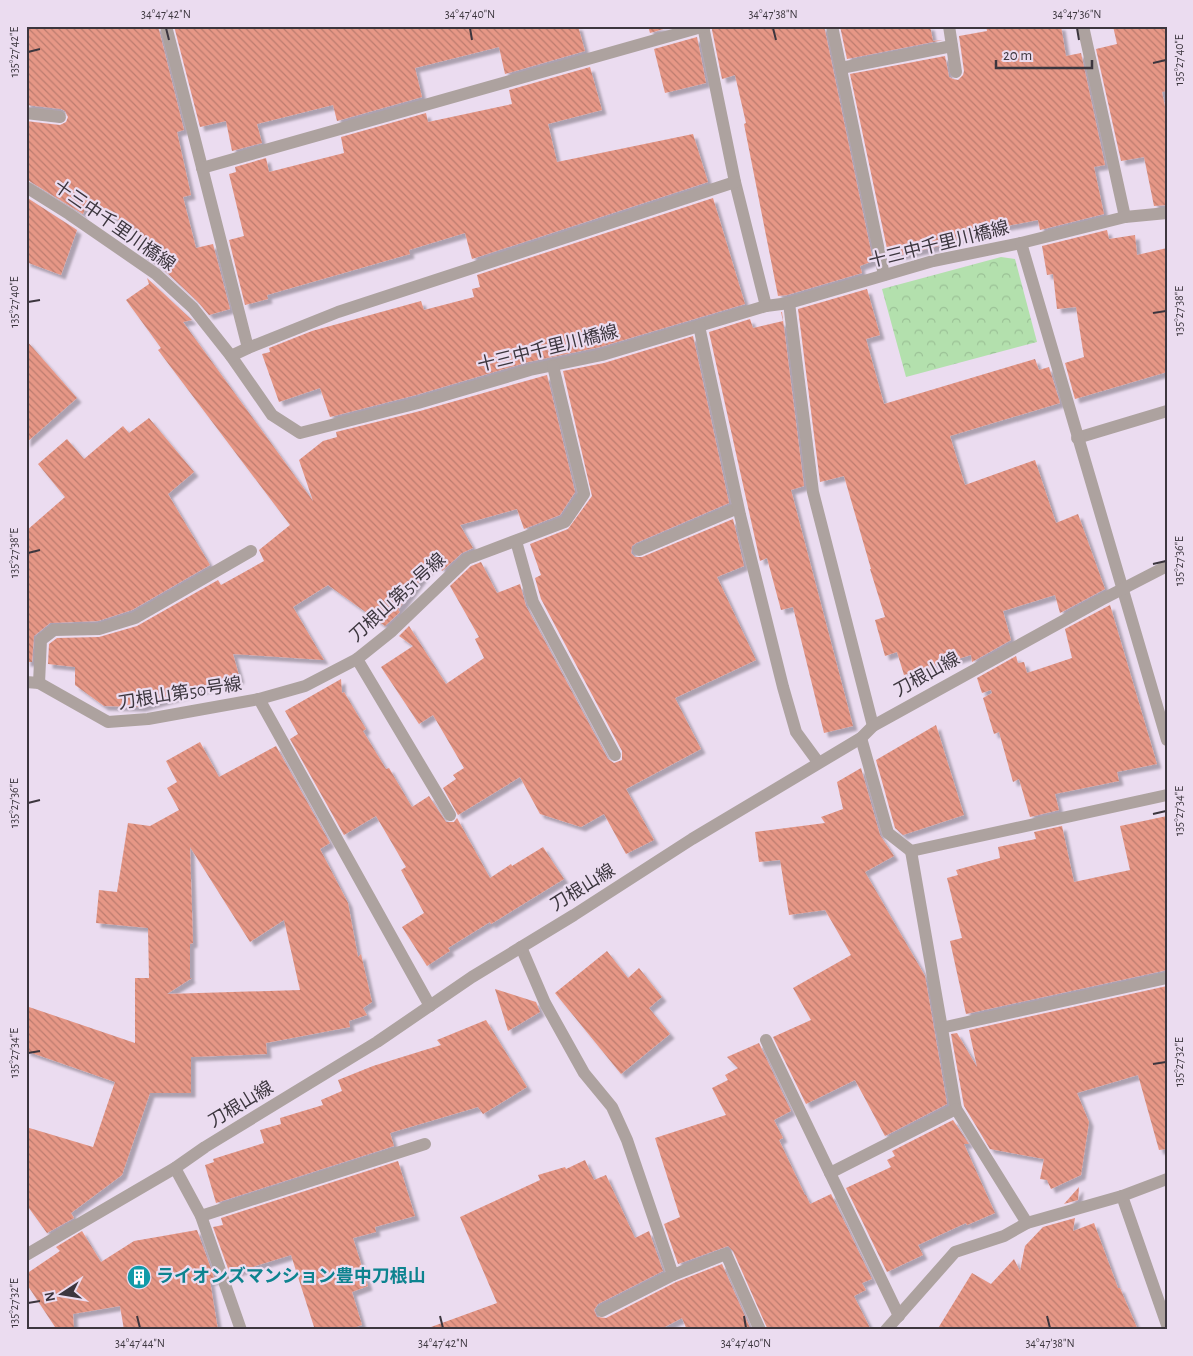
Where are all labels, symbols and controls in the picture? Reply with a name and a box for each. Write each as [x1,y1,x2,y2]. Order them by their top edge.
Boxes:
text: 34°47'42"N [141,8,191,20]
text: 34°47'40"N [445,8,495,20]
text: 34°47'38"N [748,8,798,20]
text: 34°47'36"N [1052,8,1102,20]
text: 135°27'42"E [8,27,20,77]
text: 135°27'40"E [1173,34,1185,86]
scale bar [996,38,1092,70]
text: 20 m [1003,48,1032,63]
street label: 十三中千里川橋線 [50,176,179,275]
street label: 十三中千里川橋線 [866,217,1011,271]
text: 135°27'40"E [8,276,20,328]
text: 135°27'38"E [1173,286,1185,336]
street label: 十三中千里川橋線 [475,321,620,375]
text: 135°27'38"E [8,528,20,578]
text: 135°27'36"E [1173,536,1185,586]
street label: 刀根山第51号線 [345,549,449,645]
street label: 刀根山線 [890,648,963,700]
street label: 刀根山第50号線 [117,673,243,713]
text: 135°27'36"E [8,778,20,828]
text: 135°27'34"E [1173,786,1185,836]
street label: 刀根山線 [547,860,618,915]
text: 135°27'34"E [8,1028,20,1078]
text: 135°27'32"E [1173,1037,1185,1087]
street label: 刀根山線 [204,1077,276,1131]
building icon: ライオンズマンション豊中刀根山 [126,1264,152,1290]
place label: ライオンズマンション豊中刀根山 [156,1266,426,1286]
north arrow [38,1268,88,1318]
text: 135°27'32"E [8,1278,20,1328]
text: N [42,1290,58,1303]
text: 34°47'44"N [115,1337,165,1349]
text: 34°47'42"N [418,1337,468,1349]
text: 34°47'40"N [721,1337,771,1349]
text: 34°47'38"N [1025,1337,1075,1349]

